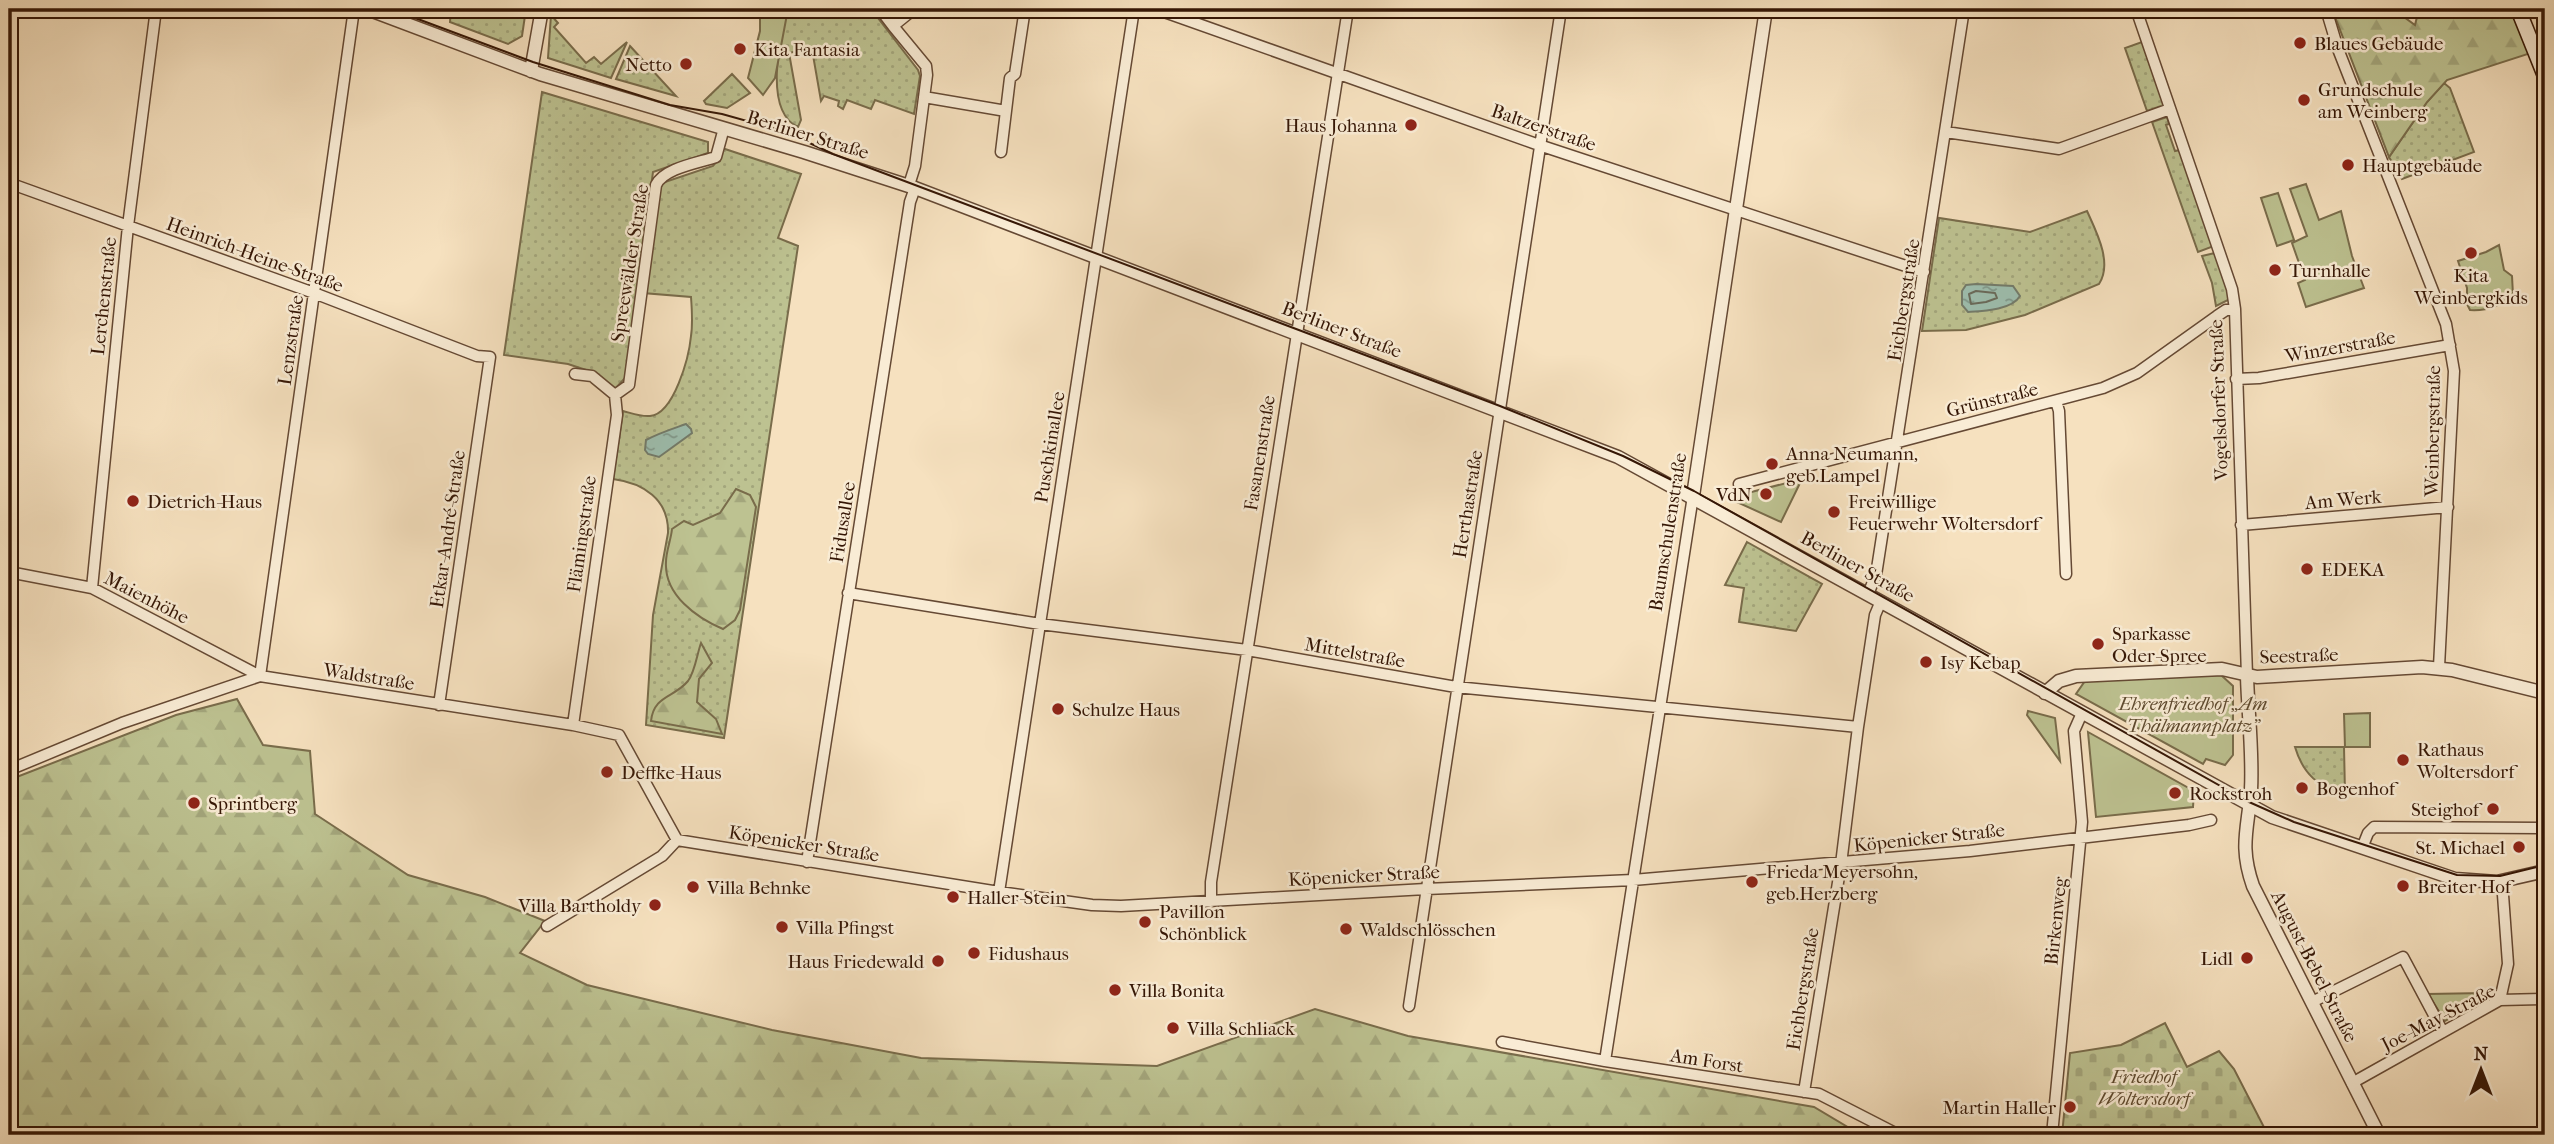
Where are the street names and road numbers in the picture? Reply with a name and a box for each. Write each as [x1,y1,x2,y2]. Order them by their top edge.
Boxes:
street label: Baltzerstraße [1488,100,1599,156]
street label: Berliner Straße [744,106,871,164]
street label: Spreewälder Straße [607,183,653,344]
street label: Heinrich-Heine-Straße [163,213,346,297]
street label: Lerchenstraße [87,236,121,356]
street label: Eichbergstraße [1883,237,1925,363]
street label: Lenzstraße [274,294,308,387]
street label: Berliner Straße [1279,297,1405,363]
street label: Vogelsdorfer Straße [2205,319,2233,482]
street label: Winzerstraße [2282,326,2397,368]
street label: Weinbergstraße [2421,365,2445,498]
street label: Grünstraße [1944,378,2040,422]
street label: Puschkinallee [1030,390,1070,504]
street label: Fasanenstraße [1240,394,1280,512]
street label: Etkar-André-Straße [426,449,470,609]
street label: Herthastraße [1449,449,1487,560]
street label: Baumschulenstraße [1645,451,1691,613]
street label: Flämingstraße [563,474,601,594]
street label: Fidusallee [826,480,860,564]
street label: Am Werk [2303,486,2382,514]
street label: Berliner Straße [1797,527,1918,607]
street label: Maienhöhe [101,567,193,629]
street label: Mittelstraße [1303,633,1407,673]
street label: Seestraße [2259,644,2339,668]
street label: Waldstraße [321,659,416,695]
street label: Köpenicker Straße [1852,819,2006,857]
street label: Köpenicker Straße [727,821,881,867]
street label: Köpenicker Straße [1288,861,1441,891]
street label: Birkenweg [2040,875,2072,966]
street label: August-Bebel-Straße [2266,886,2362,1046]
street label: Eichbergstraße [1782,926,1824,1052]
street label: Joe-May-Straße [2376,980,2499,1057]
street label: Am Forst [1668,1044,1745,1078]

